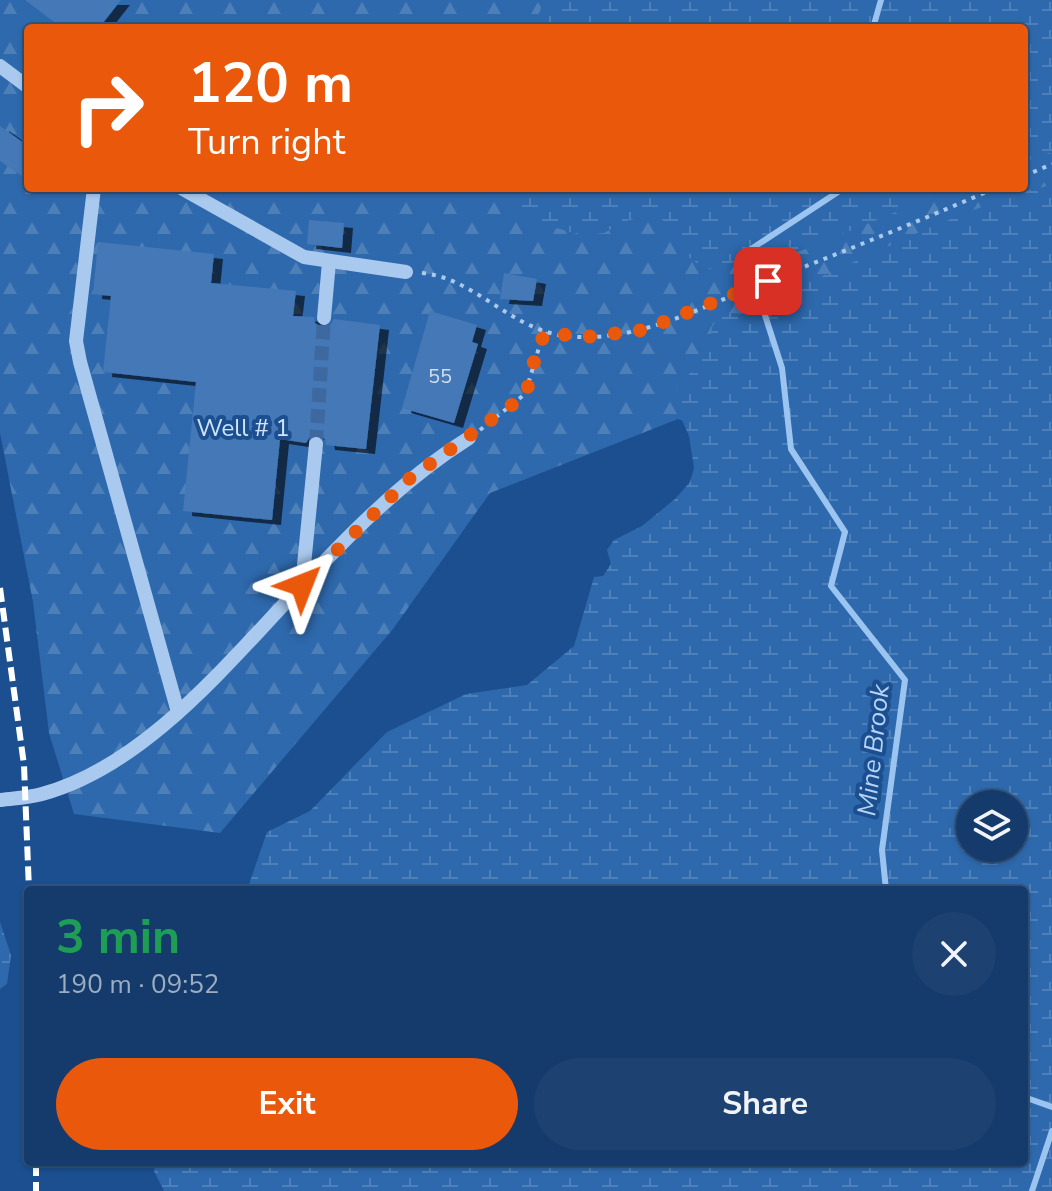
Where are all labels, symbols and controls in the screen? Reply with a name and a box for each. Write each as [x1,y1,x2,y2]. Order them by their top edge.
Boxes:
text: 120 m [188,45,353,122]
icon: right [56,56,160,160]
text: Turn right [188,118,345,167]
pin [734,247,802,315]
icon: arrive [746,259,790,303]
house number: 55 [428,363,452,390]
park label: Well # 1 [196,412,290,444]
position arrow [260,543,344,627]
water label: Mine Brook [849,682,898,818]
map controls [956,790,1028,862]
button: layers [956,790,1028,862]
text: 3 min [56,904,180,970]
button: close [912,912,996,996]
text: 190 m · 09:52 [56,967,219,1002]
button: Exit [56,1058,518,1150]
button: Share [534,1058,996,1150]

